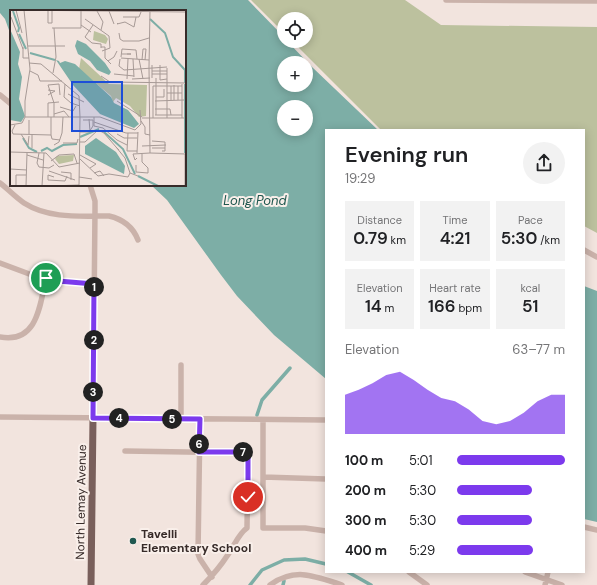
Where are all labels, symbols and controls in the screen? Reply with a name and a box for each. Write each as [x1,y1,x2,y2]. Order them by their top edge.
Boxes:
inset map [10,10,186,186]
map controls [277,12,313,136]
button: locate [277,12,313,48]
button: + [277,56,313,92]
button: − [277,100,313,136]
text: Evening run [345,140,468,169]
button: share [523,142,565,184]
text: 19:29 [345,170,375,187]
water label: Long Pond [223,192,288,209]
text: Distance [357,213,402,227]
text: Time [443,213,467,227]
text: Pace [518,213,543,227]
text: 0.79 [353,227,388,249]
text: 4:21 [440,227,470,249]
text: 5:30 [501,227,537,249]
text: km [388,233,406,247]
text: /km [537,233,560,247]
pin [29,261,63,295]
icon: arrive [35,267,57,289]
pin: 1 [84,277,104,297]
text: 1 [92,280,96,294]
text: Elevation [357,281,403,295]
text: Heart rate [429,281,481,295]
text: kcal [520,281,540,295]
text: 14 [365,295,382,317]
text: 166 [428,295,455,317]
text: 51 [522,295,539,317]
text: m [382,301,394,315]
text: bpm [455,301,482,315]
pin: 2 [84,330,104,350]
text: 2 [91,333,97,347]
text: Elevation [345,341,399,358]
text: 63–77 m [512,341,565,358]
pin: 3 [83,382,103,402]
text: 3 [90,385,96,399]
pin: 4 [109,408,129,428]
pin: 5 [162,409,182,429]
text: 4 [115,411,123,425]
text: 5 [169,412,175,426]
pin: 6 [189,434,209,454]
text: 6 [196,437,202,451]
pin: 7 [233,442,253,462]
street label: North Lemay Avenue [72,444,90,560]
text: 7 [240,445,246,459]
text: 100 m [345,452,383,469]
text: 5:01 [409,452,433,469]
pin [231,480,265,514]
text: 200 m [345,482,386,499]
text: 5:30 [409,482,436,499]
icon: check [237,486,259,508]
text: 300 m [345,512,386,529]
text: 5:30 [409,512,436,529]
place label: Tavelli Elementary School [141,526,251,556]
marker: Tavelli Elementary School [128,536,138,546]
text: 400 m [345,542,387,559]
text: 5:29 [409,542,435,559]

